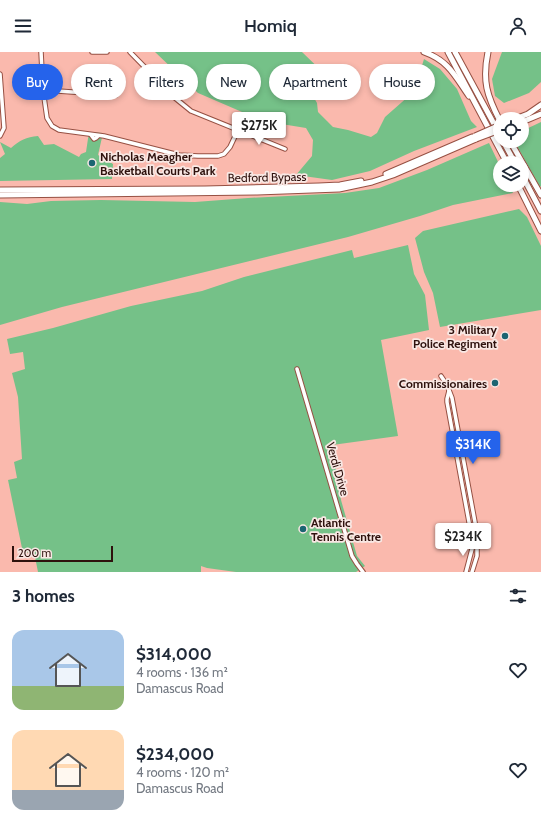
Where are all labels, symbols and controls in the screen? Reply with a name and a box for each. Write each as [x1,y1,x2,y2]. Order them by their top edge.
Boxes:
icon: menu [12,15,34,37]
text: Homiq [244,15,297,37]
icon: person [507,15,529,37]
chip: Buy [12,64,63,100]
chip: Rent [71,64,126,100]
chip: Filters [134,64,198,100]
chip: New [206,64,261,100]
chip: Apartment [269,64,361,100]
chip: House [369,64,435,100]
pin: $275K [231,112,287,146]
map controls [493,112,529,192]
button: locate [493,112,529,148]
text: $275K [241,117,277,133]
place label: Nicholas Meagher Basketball Courts Park [100,149,216,178]
button: layers [493,156,529,192]
marker: Nicholas Meagher Basketball Courts Park [87,158,97,168]
street label: Bedford Bypass [227,169,307,185]
place label: 3 Military Police Regiment [413,322,498,351]
marker: 3 Military Police Regiment [500,331,510,341]
place label: Commissionaires [399,376,487,391]
marker: Commissionaires [490,378,500,388]
pin: $314K [445,431,501,465]
text: $314K [455,436,491,452]
street label: Verdi Drive [323,440,353,498]
place label: Atlantic Tennis Centre [311,515,381,544]
pin: $234K [435,523,491,557]
marker: Atlantic Tennis Centre [298,524,308,534]
text: $234K [444,528,482,544]
scale bar [12,544,113,563]
text: 200 m [18,546,51,560]
icon: filters [507,585,529,607]
text: 3 homes [12,586,75,606]
text: $314,000 [136,644,212,664]
icon: home [44,646,92,694]
icon: heart [507,659,529,681]
text: 4 rooms · 136 m² [136,664,228,680]
text: Damascus Road [136,680,224,696]
text: $234,000 [136,744,214,764]
icon: home [44,746,92,794]
icon: heart [507,759,529,781]
text: 4 rooms · 120 m² [136,764,229,780]
text: Damascus Road [136,780,224,796]

